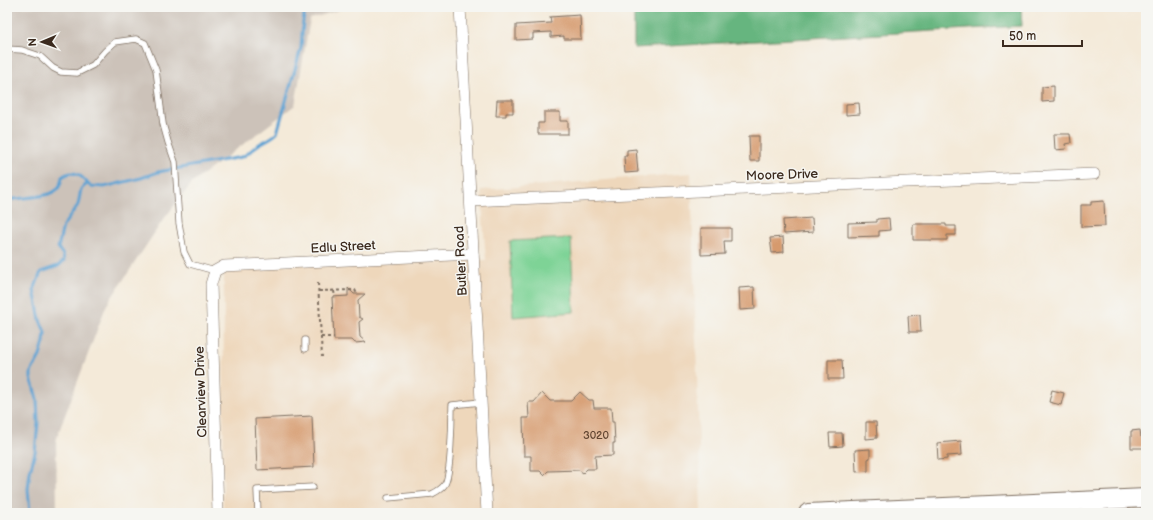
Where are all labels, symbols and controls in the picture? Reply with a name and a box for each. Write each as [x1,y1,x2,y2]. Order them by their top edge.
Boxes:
north arrow [22,22,62,62]
scale bar [1003,22,1082,48]
text: 50 m [1009,29,1036,44]
text: N [26,38,39,47]
street label: Moore Drive [746,166,819,184]
street label: Butler Road [451,225,471,296]
street label: Edlu Street [310,237,376,257]
street label: Clearview Drive [191,346,211,438]
house number: 3020 [583,429,610,442]

